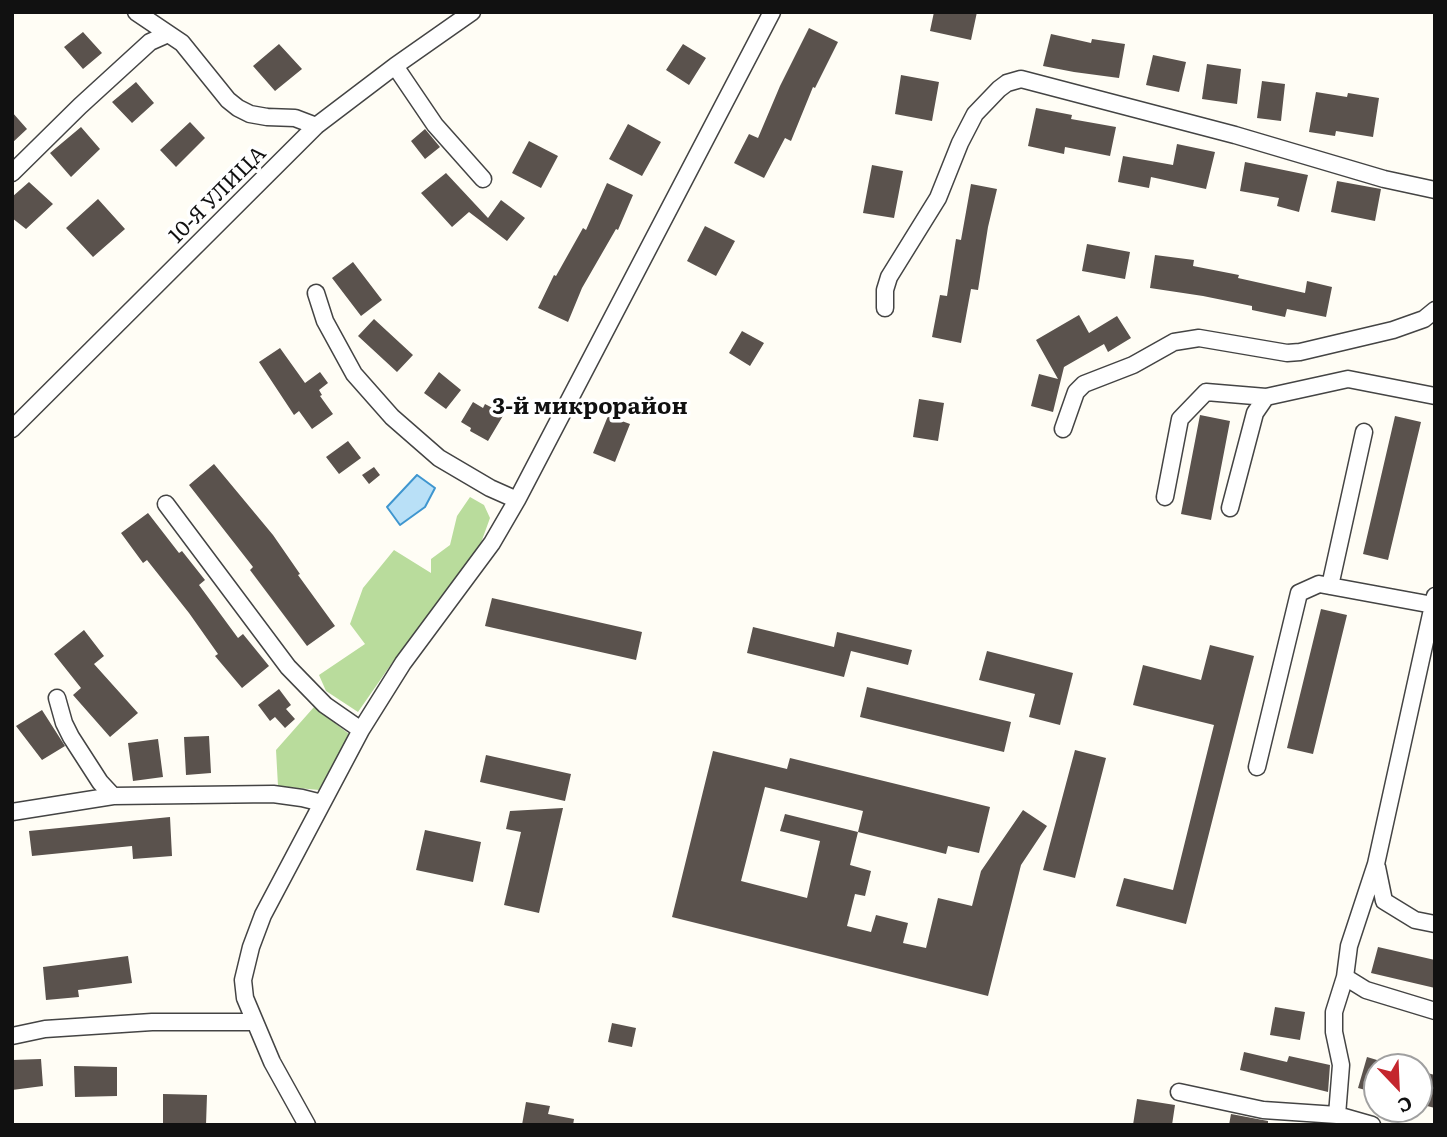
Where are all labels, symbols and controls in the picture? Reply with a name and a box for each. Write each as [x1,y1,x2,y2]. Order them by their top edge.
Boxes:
street label: 10-Я УЛИЦА [164,141,272,249]
district label: 3-й микрорайон [492,393,688,421]
north arrow [1363,1053,1433,1123]
text: С [1394,1090,1417,1121]

